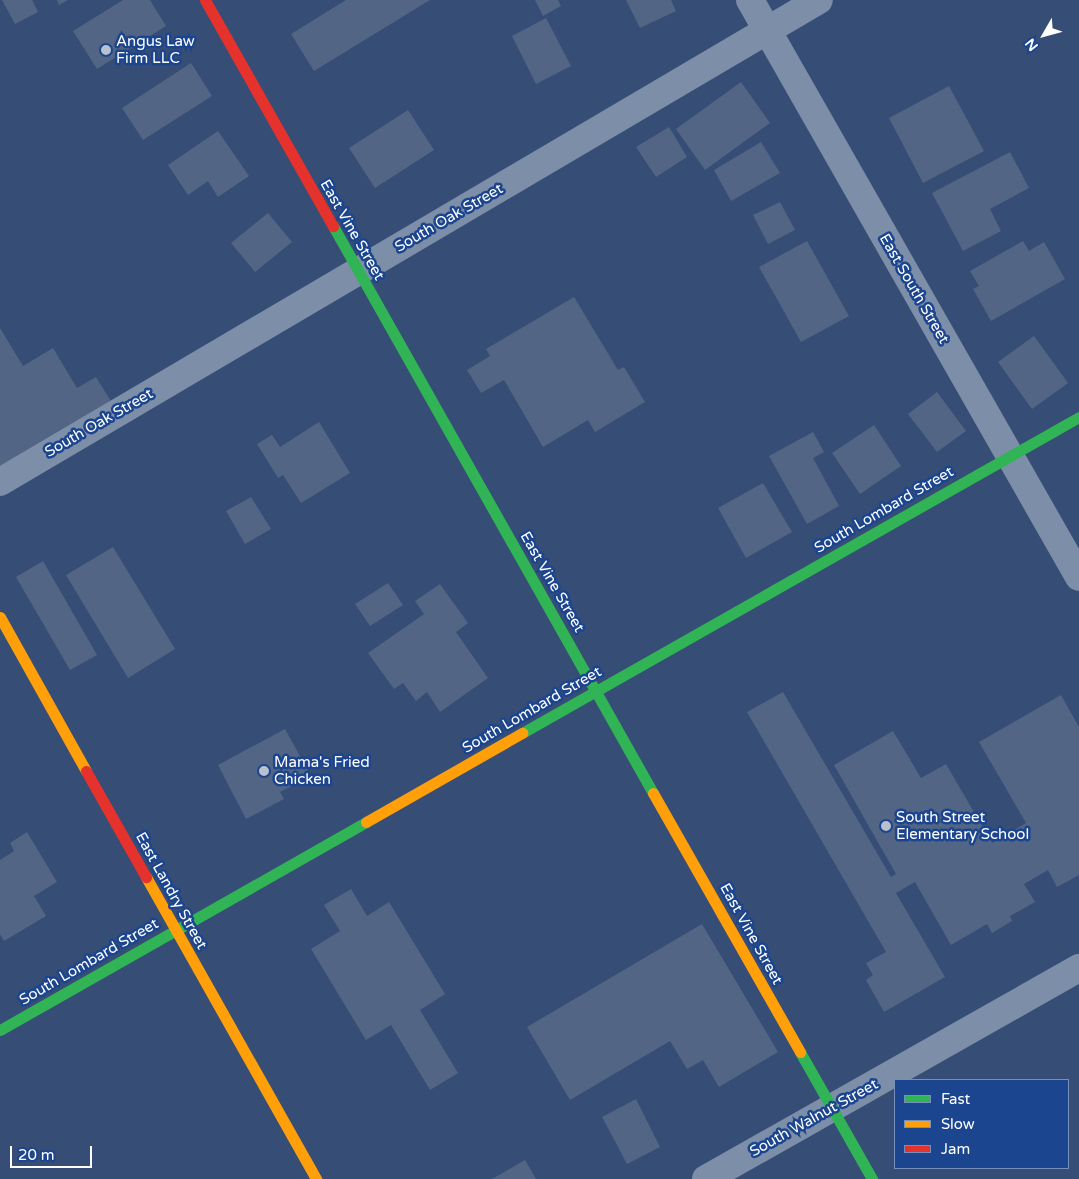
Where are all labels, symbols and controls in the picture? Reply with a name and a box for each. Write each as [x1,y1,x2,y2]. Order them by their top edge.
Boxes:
north arrow [1019,10,1069,60]
place label: Angus Law Firm LLC [116,32,195,67]
text: N [1022,35,1042,54]
marker: Angus Law Firm LLC [100,44,112,56]
street label: East Vine Street [316,177,388,283]
street label: South Oak Street [392,180,506,256]
street label: East South Street [875,231,953,347]
street label: South Oak Street [42,385,156,461]
street label: South Lombard Street [811,463,957,557]
street label: East Vine Street [516,529,588,635]
street label: South Lombard Street [459,663,605,757]
place label: Mama's Fried Chicken [274,753,370,788]
marker: Mama's Fried Chicken [258,765,270,777]
place label: South Street Elementary School [896,808,1029,843]
marker: South Street Elementary School [880,820,892,832]
street label: East Landry Street [131,829,211,953]
street label: East Vine Street [716,880,786,988]
street label: South Lombard Street [16,915,162,1009]
street label: South Walnut Street [747,1075,881,1161]
legend [894,1079,1069,1169]
text: Fast [941,1090,970,1108]
text: Slow [941,1115,975,1133]
scale bar [12,1136,95,1168]
text: Jam [941,1140,970,1158]
text: 20 m [18,1146,55,1164]

